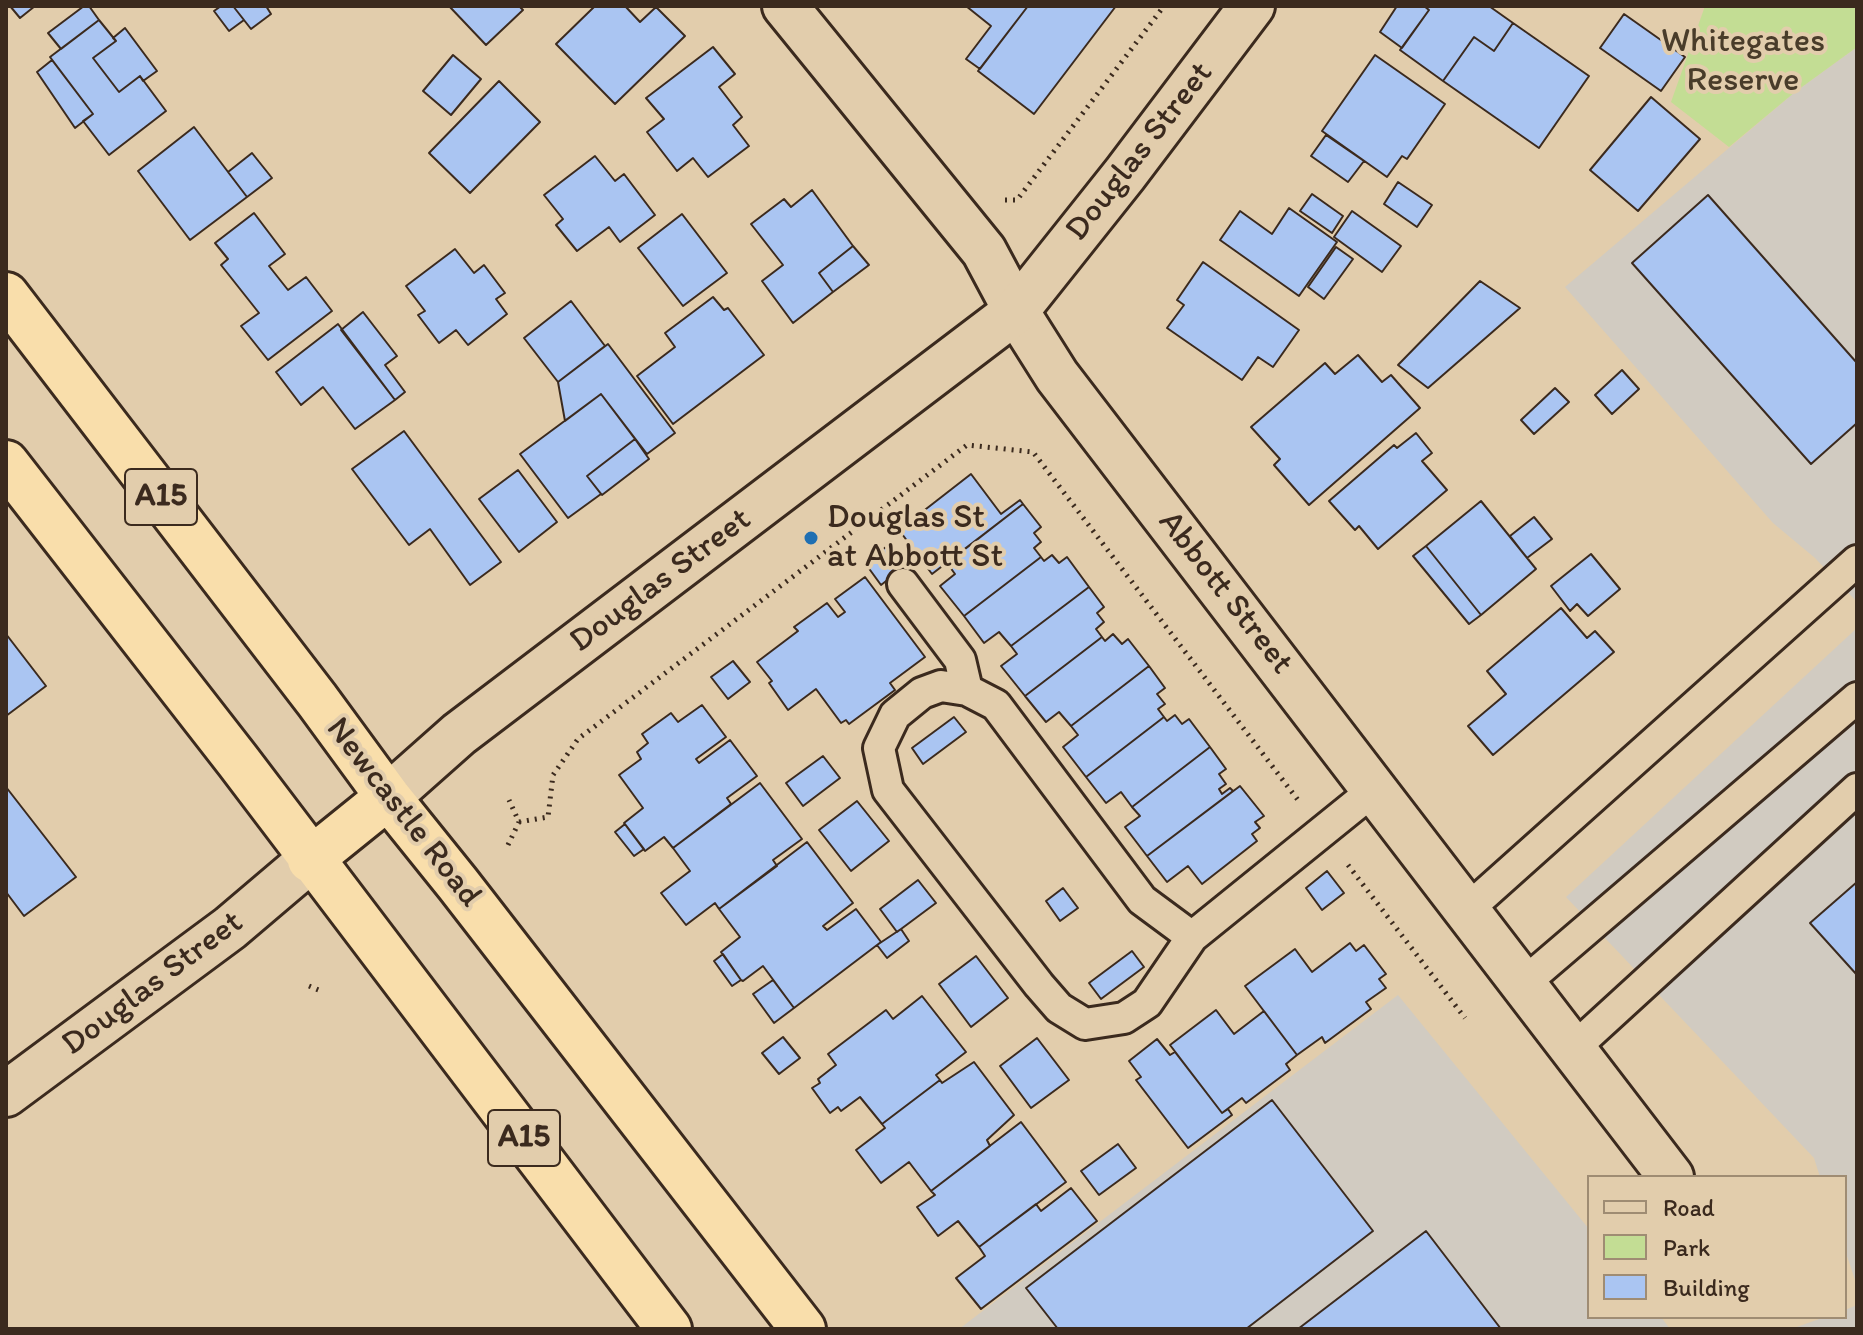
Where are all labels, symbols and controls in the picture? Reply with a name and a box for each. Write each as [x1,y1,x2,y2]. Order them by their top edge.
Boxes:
park label: Whitegates Reserve [1661,22,1825,102]
street label: Douglas Street [1057,54,1223,250]
road number: A15 [125,469,197,525]
place label: Douglas St at Abbott St [827,498,1003,578]
street label: Douglas Street [562,500,760,662]
street label: Abbott Street [1149,503,1301,683]
marker: Douglas St at Abbott St [802,529,820,547]
street label: Newcastle Road [316,710,490,916]
street label: Douglas Street [54,903,252,1065]
road number: A15 [488,1110,560,1166]
legend [1587,1175,1847,1319]
text: Road [1663,1193,1715,1222]
text: Park [1663,1233,1710,1262]
text: Building [1663,1273,1750,1302]

